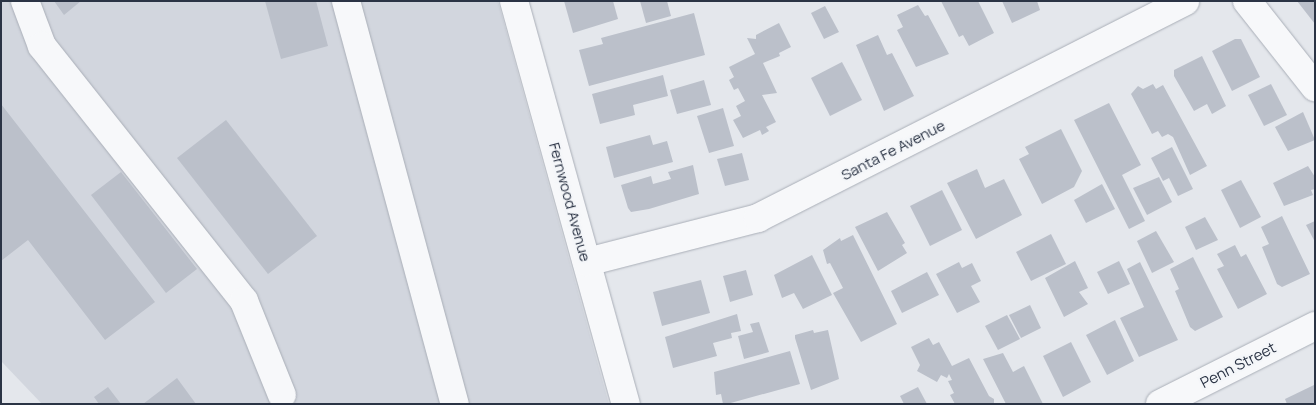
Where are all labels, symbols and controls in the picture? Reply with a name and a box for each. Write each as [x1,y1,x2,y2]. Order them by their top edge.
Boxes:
street label: Santa Fe Avenue [838,116,948,184]
street label: Fernwood Avenue [545,140,595,264]
street label: Penn Street [1197,338,1279,392]

